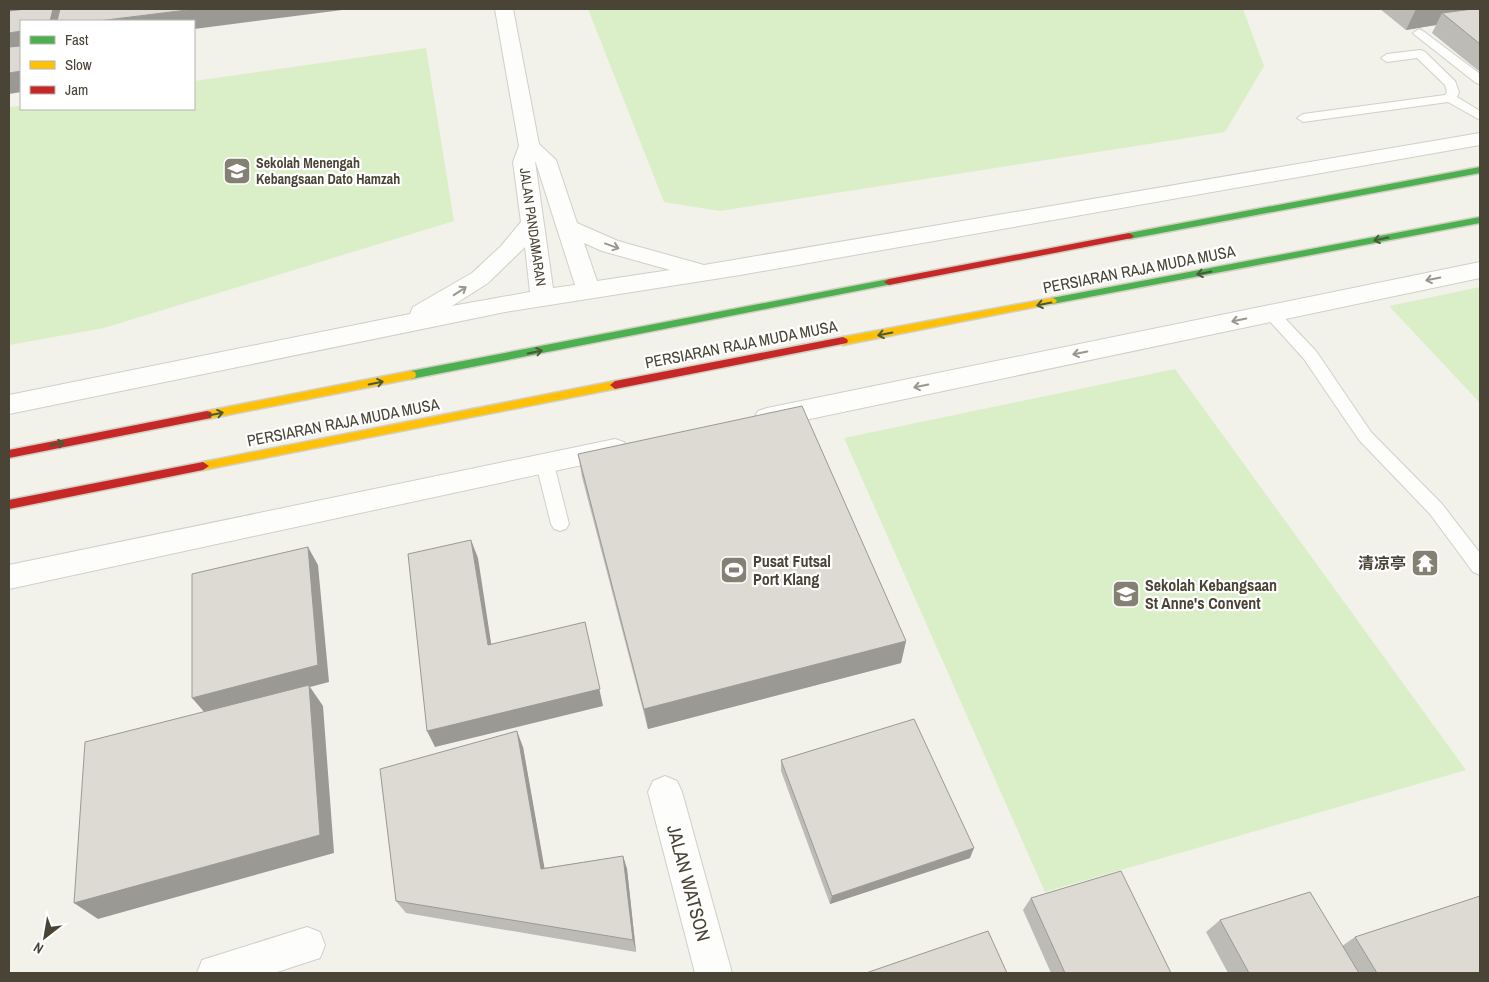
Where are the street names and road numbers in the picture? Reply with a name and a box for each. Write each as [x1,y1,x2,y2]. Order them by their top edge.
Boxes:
street label: JALAN PANDAMARAN [516,167,550,287]
street label: PERSIARAN RAJA MUDA MUSA [1041,240,1237,298]
street label: PERSIARAN RAJA MUDA MUSA [643,315,839,373]
street label: PERSIARAN RAJA MUDA MUSA [245,393,441,451]
street label: JALAN WATSON [661,822,717,944]

